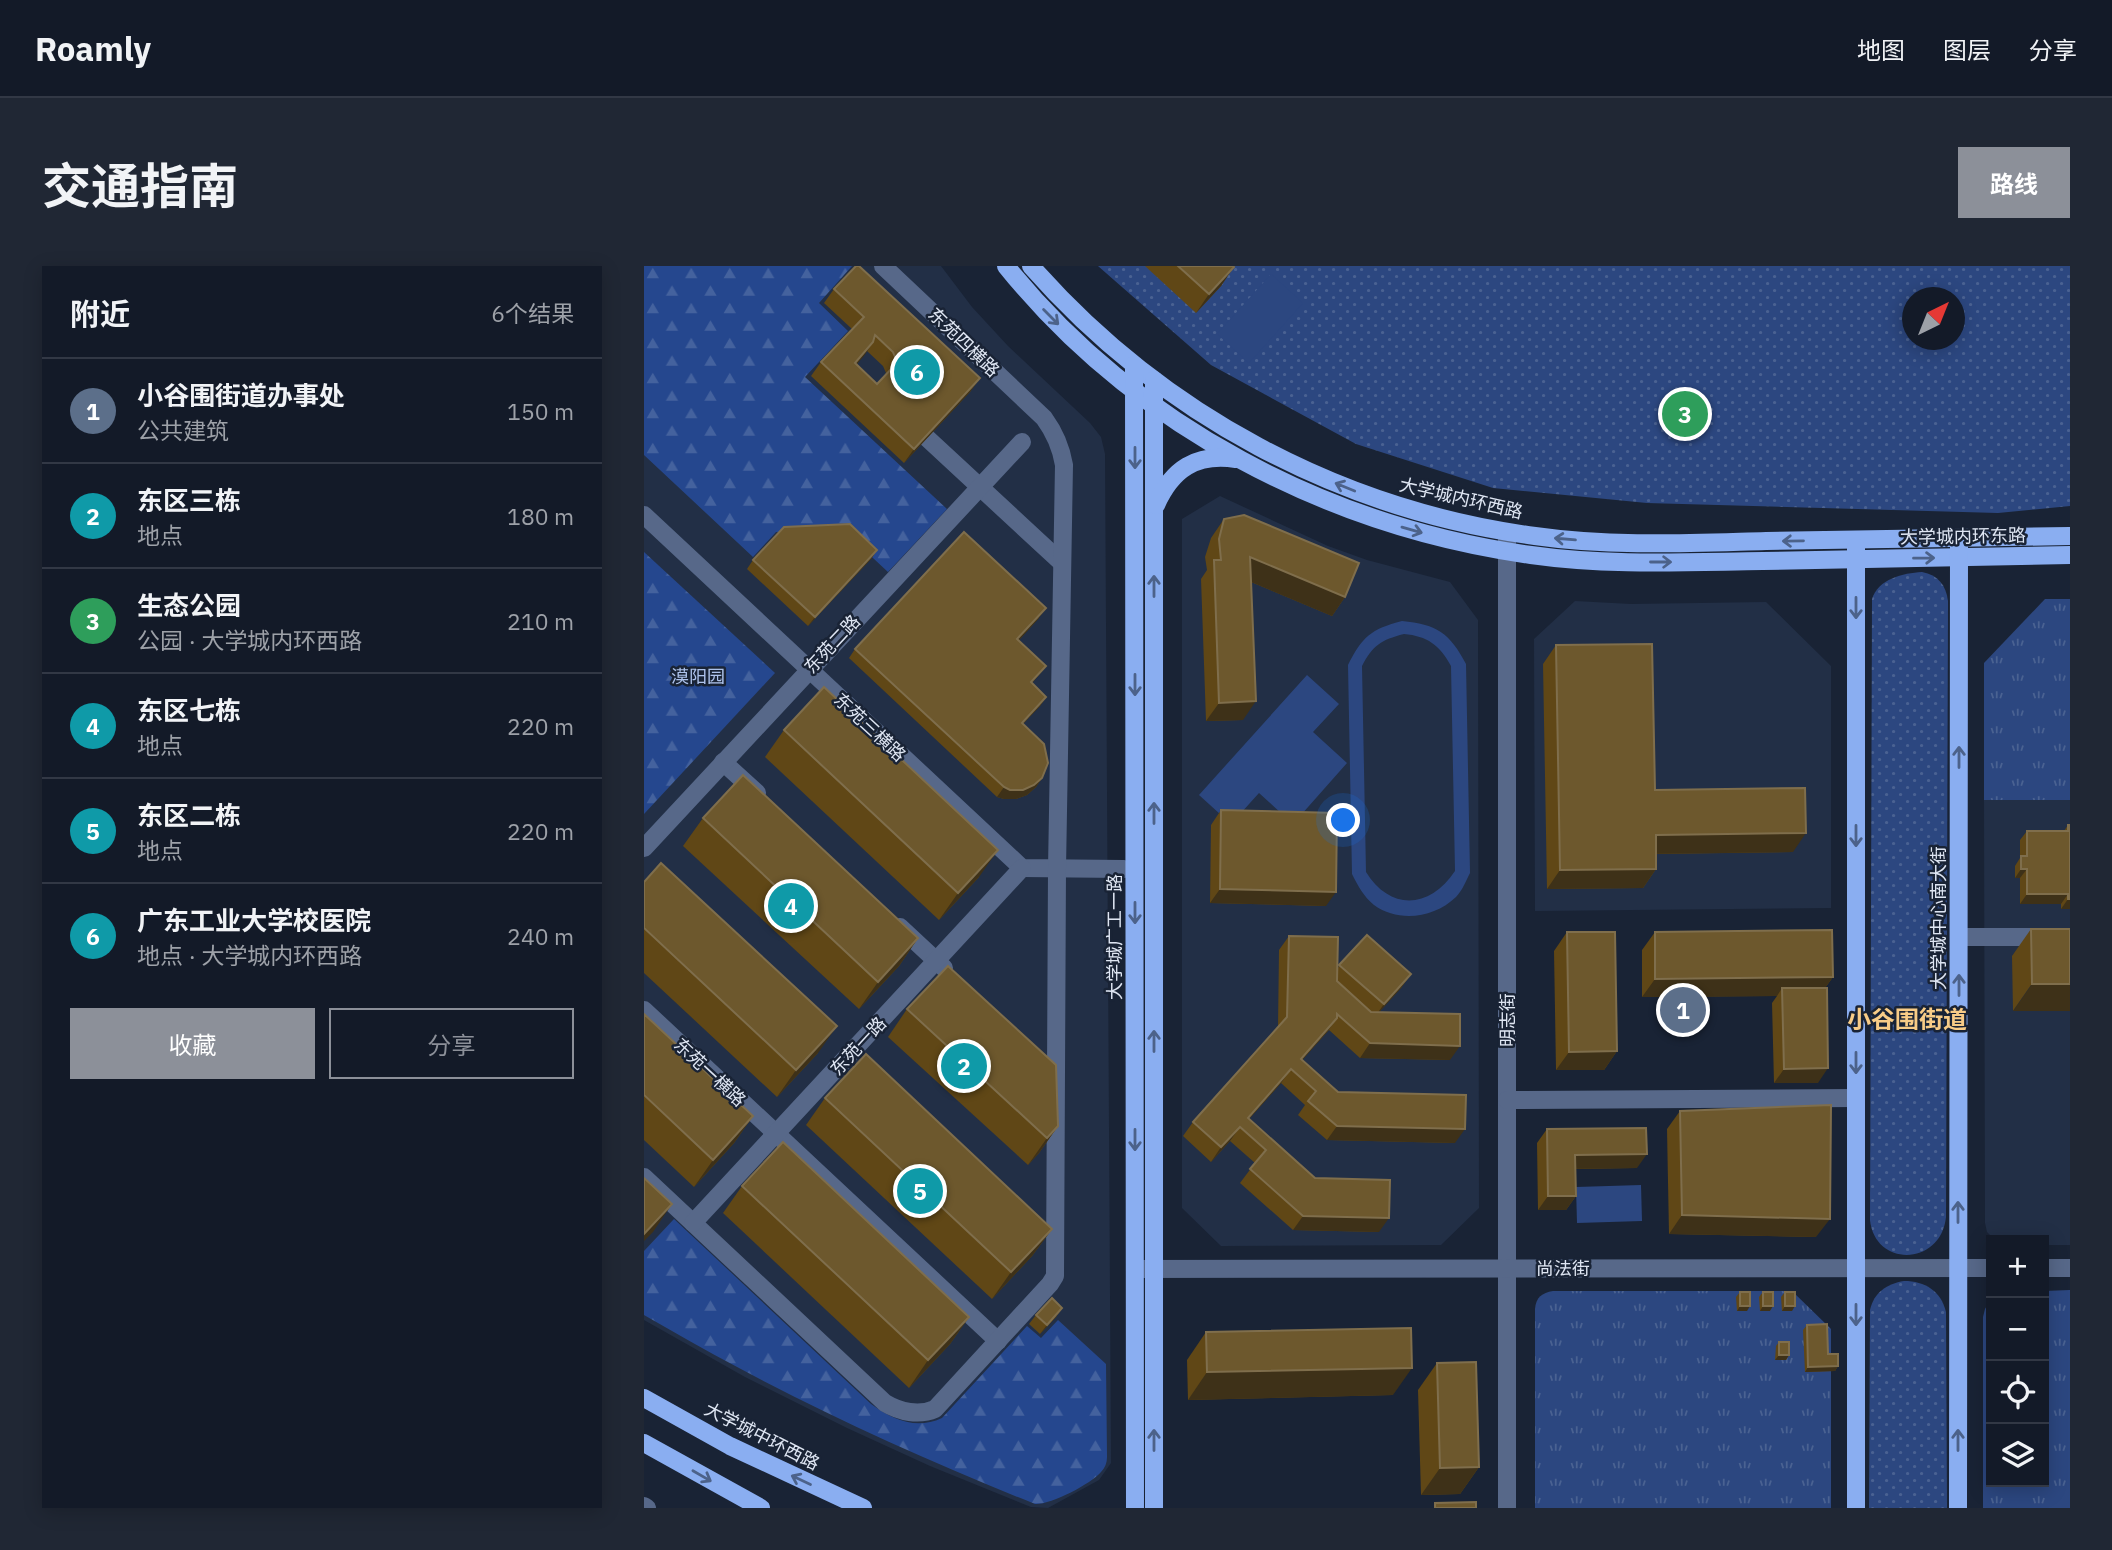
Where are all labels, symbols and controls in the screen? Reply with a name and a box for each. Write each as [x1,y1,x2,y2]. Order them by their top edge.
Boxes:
text: Roamly [35,27,151,70]
text: 地图 [1857,34,1905,66]
text: 图层 [1943,34,1991,66]
text: 分享 [2029,34,2077,66]
button: 路线 [1958,147,2070,218]
text: 交通指南 [42,154,238,217]
north arrow [1902,287,1965,350]
text: 附近 [70,294,130,333]
text: 6个结果 [491,298,574,328]
street label: 东苑四横路 [924,302,1004,382]
one-way arrow [1043,308,1060,325]
pin: 6 [894,346,940,398]
text: 小谷围街道办事处 [137,378,345,412]
pin: 3 [1662,388,1708,440]
text: 1 [86,396,100,426]
text: 150 m [507,396,574,426]
text: 公共建筑 [137,415,229,445]
one-way arrow [1128,446,1142,469]
street label: 大学城内环西路 [1397,473,1525,523]
one-way arrow [1334,480,1356,493]
text: 东区三栋 [137,483,241,517]
text: 2 [86,501,100,531]
text: 180 m [507,501,574,531]
text: 地点 [137,520,183,550]
street label: 大学城内环东路 [1900,523,2026,549]
one-way arrow [1401,525,1423,538]
one-way arrow [1554,532,1577,545]
one-way arrow [1781,534,1804,548]
one-way arrow [1913,551,1936,564]
one-way arrow [1649,555,1672,569]
one-way arrow [1147,575,1161,598]
text: 生态公园 [137,588,241,622]
one-way arrow [1849,596,1863,619]
text: 3 [86,606,100,636]
text: 210 m [507,606,574,636]
street label: 东苑二路 [799,610,865,678]
text: 公园 · 大学城内环西路 [137,625,362,655]
park label: 漠阳园 [671,665,725,688]
one-way arrow [1128,674,1142,697]
street label: 东苑三横路 [829,688,911,766]
text: 东区七栋 [137,693,241,727]
text: 4 [86,711,100,741]
text: 220 m [507,711,574,741]
text: 地点 [137,730,183,760]
one-way arrow [1952,746,1966,769]
text: 东区二栋 [137,798,241,832]
one-way arrow [1147,802,1161,825]
your location [1326,803,1360,837]
text: 5 [86,816,100,846]
text: 220 m [507,816,574,846]
one-way arrow [1849,824,1863,847]
text: 地点 [137,835,183,865]
street label: 大学城中心南大街 [1927,846,1950,990]
street label: 大学城广工一路 [1103,874,1126,1000]
pin: 4 [768,880,814,932]
one-way arrow [1128,901,1142,924]
text: 广东工业大学校医院 [137,903,371,937]
text: 6 [86,921,100,951]
text: 240 m [507,921,574,951]
text: 地点 · 大学城内环西路 [137,940,362,970]
one-way arrow [1952,974,1966,997]
pin: 1 [1660,984,1706,1036]
street label: 明志街 [1496,993,1519,1047]
district label: 小谷围街道 [1847,1003,1967,1035]
button: 收藏 [70,1008,315,1079]
button: 分享 [329,1008,574,1079]
street label: 东苑一路 [825,1012,891,1080]
one-way arrow [1147,1030,1161,1053]
street label: 东苑一横路 [669,1033,751,1111]
pin: 2 [941,1040,987,1092]
one-way arrow [1849,1051,1863,1074]
one-way arrow [1128,1129,1142,1152]
pin: 5 [897,1165,943,1217]
one-way arrow [1951,1201,1965,1224]
map controls [1986,1235,2049,1487]
button: + [1986,1235,2049,1298]
street label: 尚法街 [1536,1257,1590,1280]
button: − [1986,1298,2049,1361]
one-way arrow [1849,1303,1863,1326]
button: locate [1986,1361,2049,1424]
street label: 大学城中环西路 [701,1397,823,1475]
button: layers [1986,1424,2049,1487]
one-way arrow [1147,1429,1161,1452]
one-way arrow [1951,1429,1965,1452]
one-way arrow [692,1470,712,1484]
one-way arrow [791,1473,812,1486]

